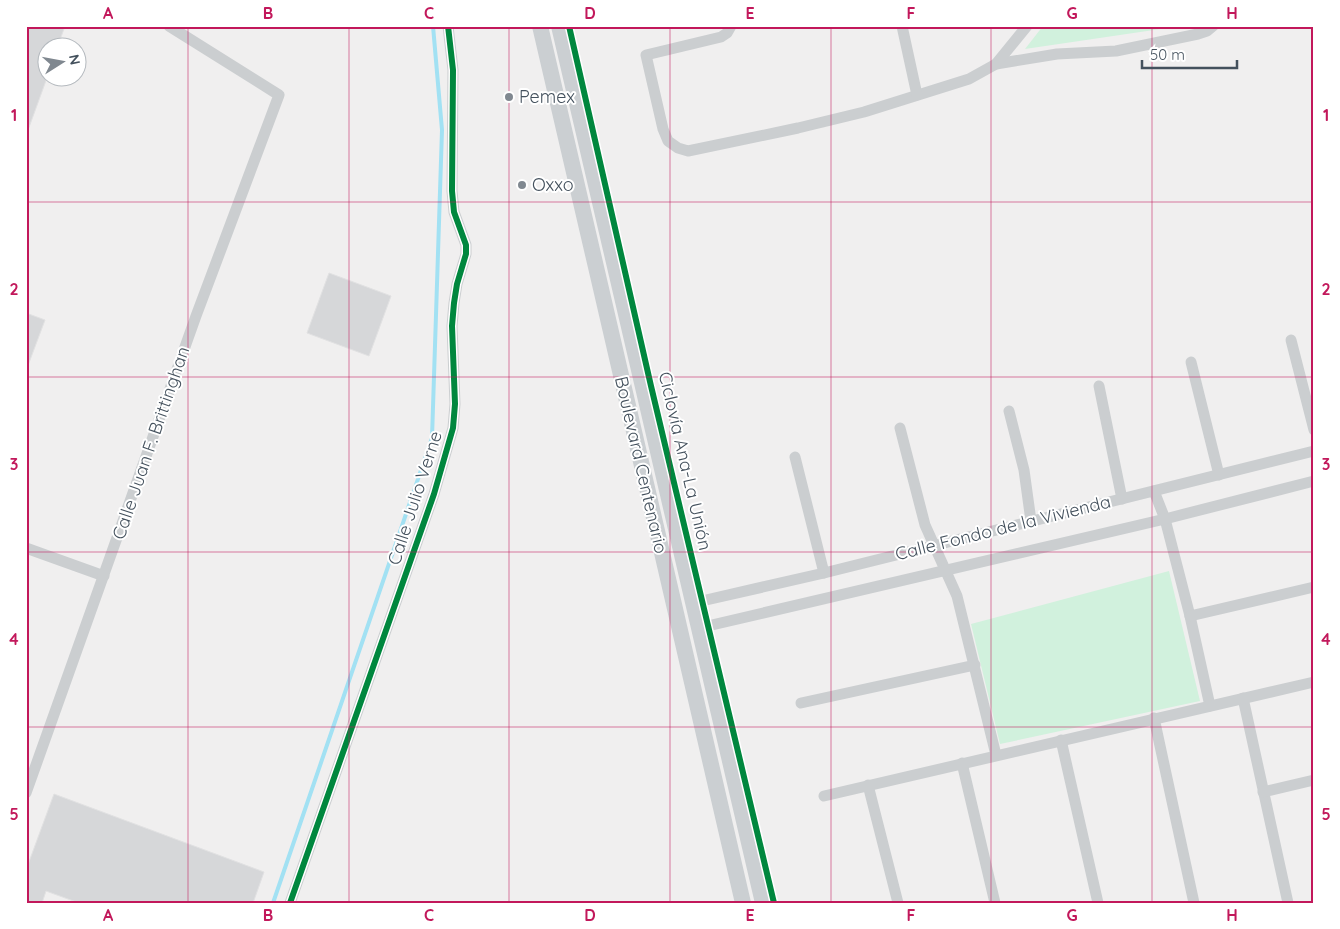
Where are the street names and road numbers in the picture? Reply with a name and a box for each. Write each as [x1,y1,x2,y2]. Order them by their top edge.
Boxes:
street label: Calle Juan F. Brittinghan [107,343,194,542]
street label: Ciclovía Ana-La Unión [654,369,717,552]
street label: Boulevard Centenario [610,374,673,556]
street label: Calle Julio Verne [382,428,447,568]
street label: Calle Fondo de la Vivienda [893,490,1113,565]

